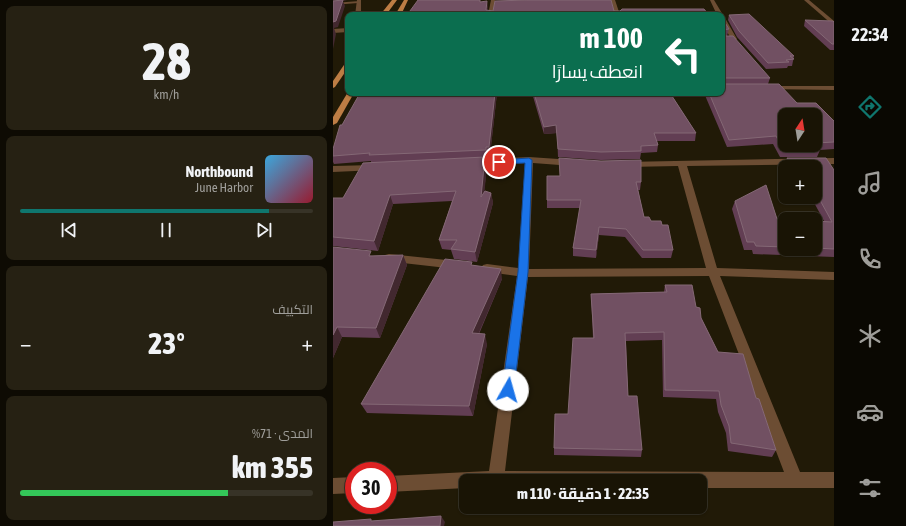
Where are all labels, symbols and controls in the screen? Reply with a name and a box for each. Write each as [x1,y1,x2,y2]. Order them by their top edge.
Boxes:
text: 100 m [580,22,643,54]
text: 22:34 [851,24,889,45]
icon: left [657,28,709,80]
text: 28 [142,31,191,91]
text: انعطف يسارًا [552,61,643,82]
text: km/h [154,87,179,102]
icon: directions [856,93,884,121]
north arrow [778,108,822,152]
map controls [778,108,822,256]
pin [482,145,516,179]
icon: arrive [488,151,510,173]
button: + [778,160,822,204]
text: Northbound [185,163,253,180]
icon: music [856,169,884,197]
text: June Harbor [195,180,253,195]
button: − [778,212,822,256]
icon: previous [58,219,80,241]
icon: pause [155,219,177,241]
icon: next [253,219,275,241]
icon: phone [856,245,884,273]
text: التكييف [272,302,313,317]
icon: climate [856,322,884,350]
text: 23° [148,326,185,360]
text: − [20,330,31,356]
text: + [302,330,313,356]
position arrow [487,369,529,411]
icon: car [856,398,884,426]
text: المدى · 71% [252,426,313,441]
text: 355 km [232,450,313,484]
speed limit sign: 30 [345,462,397,514]
icon: filters [856,474,884,502]
text: 22:35 · 1 دقيقة · 110 m [517,485,649,502]

